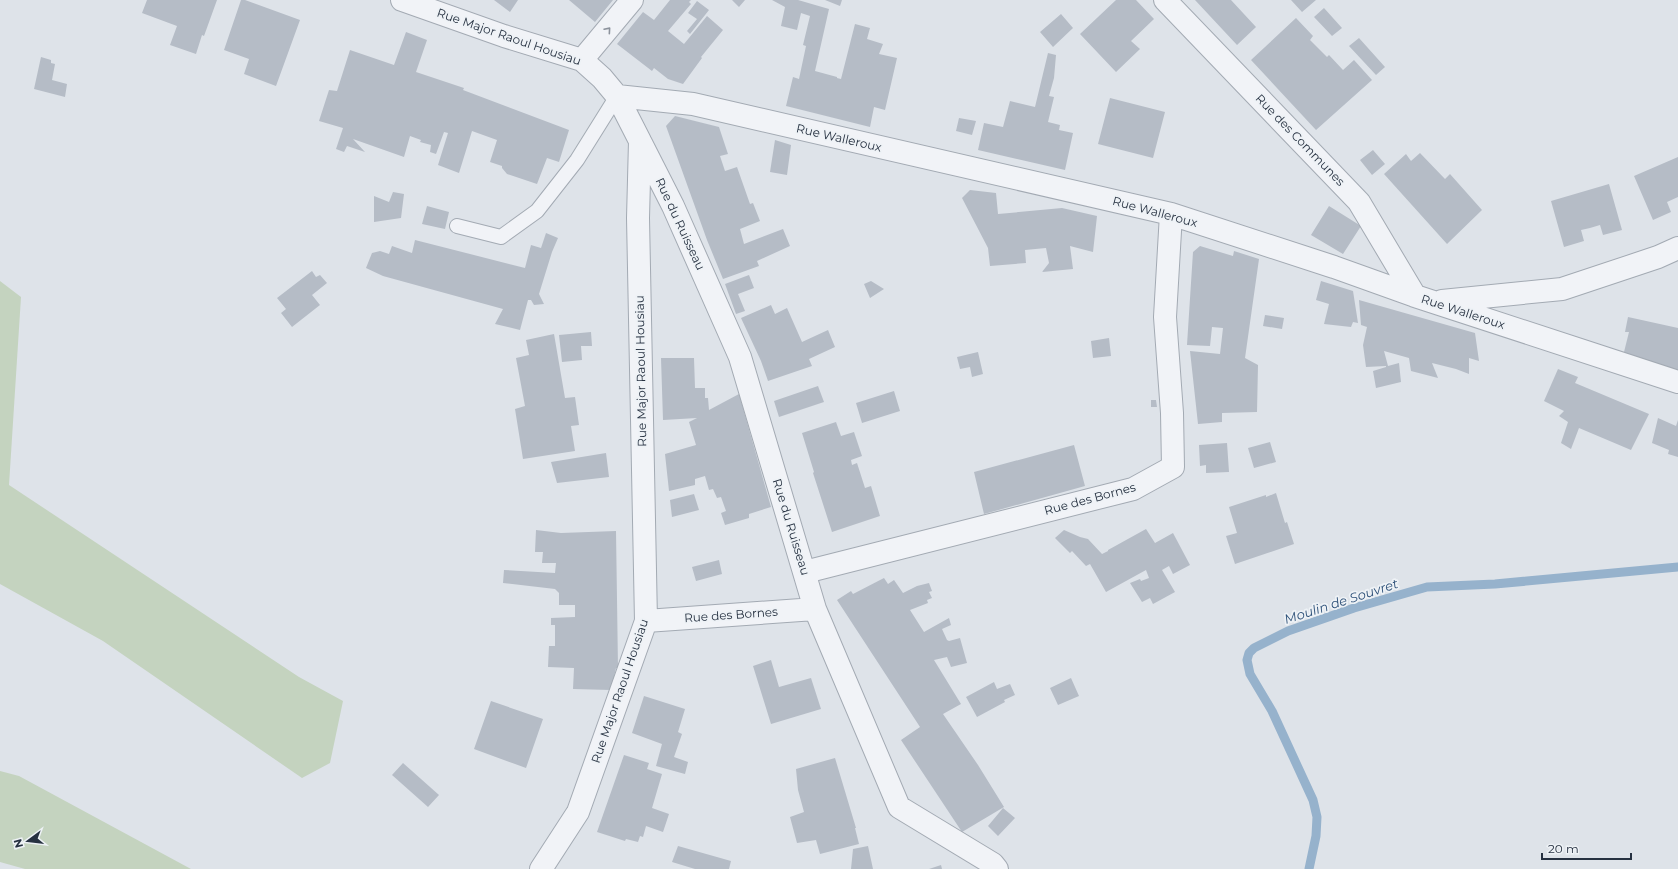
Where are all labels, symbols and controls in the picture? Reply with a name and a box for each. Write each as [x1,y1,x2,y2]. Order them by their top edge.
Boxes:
street label: Rue Major Raoul Housiau [435,5,583,68]
one-way arrow [603,27,610,35]
street label: Rue des Communes [1253,91,1348,189]
street label: Rue Walleroux [795,120,884,155]
street label: Rue du Ruisseau [652,175,708,272]
street label: Rue Walleroux [1111,193,1200,230]
street label: Rue Walleroux [1419,291,1508,332]
street label: Rue Major Raoul Housiau [632,295,649,447]
street label: Rue du Ruisseau [770,477,813,577]
street label: Rue des Bornes [1043,479,1137,518]
water label: Moulin de Souvret [1282,575,1401,627]
street label: Rue des Bornes [684,604,779,625]
street label: Rue Major Raoul Housiau [588,617,651,765]
north arrow [8,821,48,861]
scale bar [1542,835,1631,861]
text: N [10,837,26,850]
text: 20 m [1548,841,1579,856]

